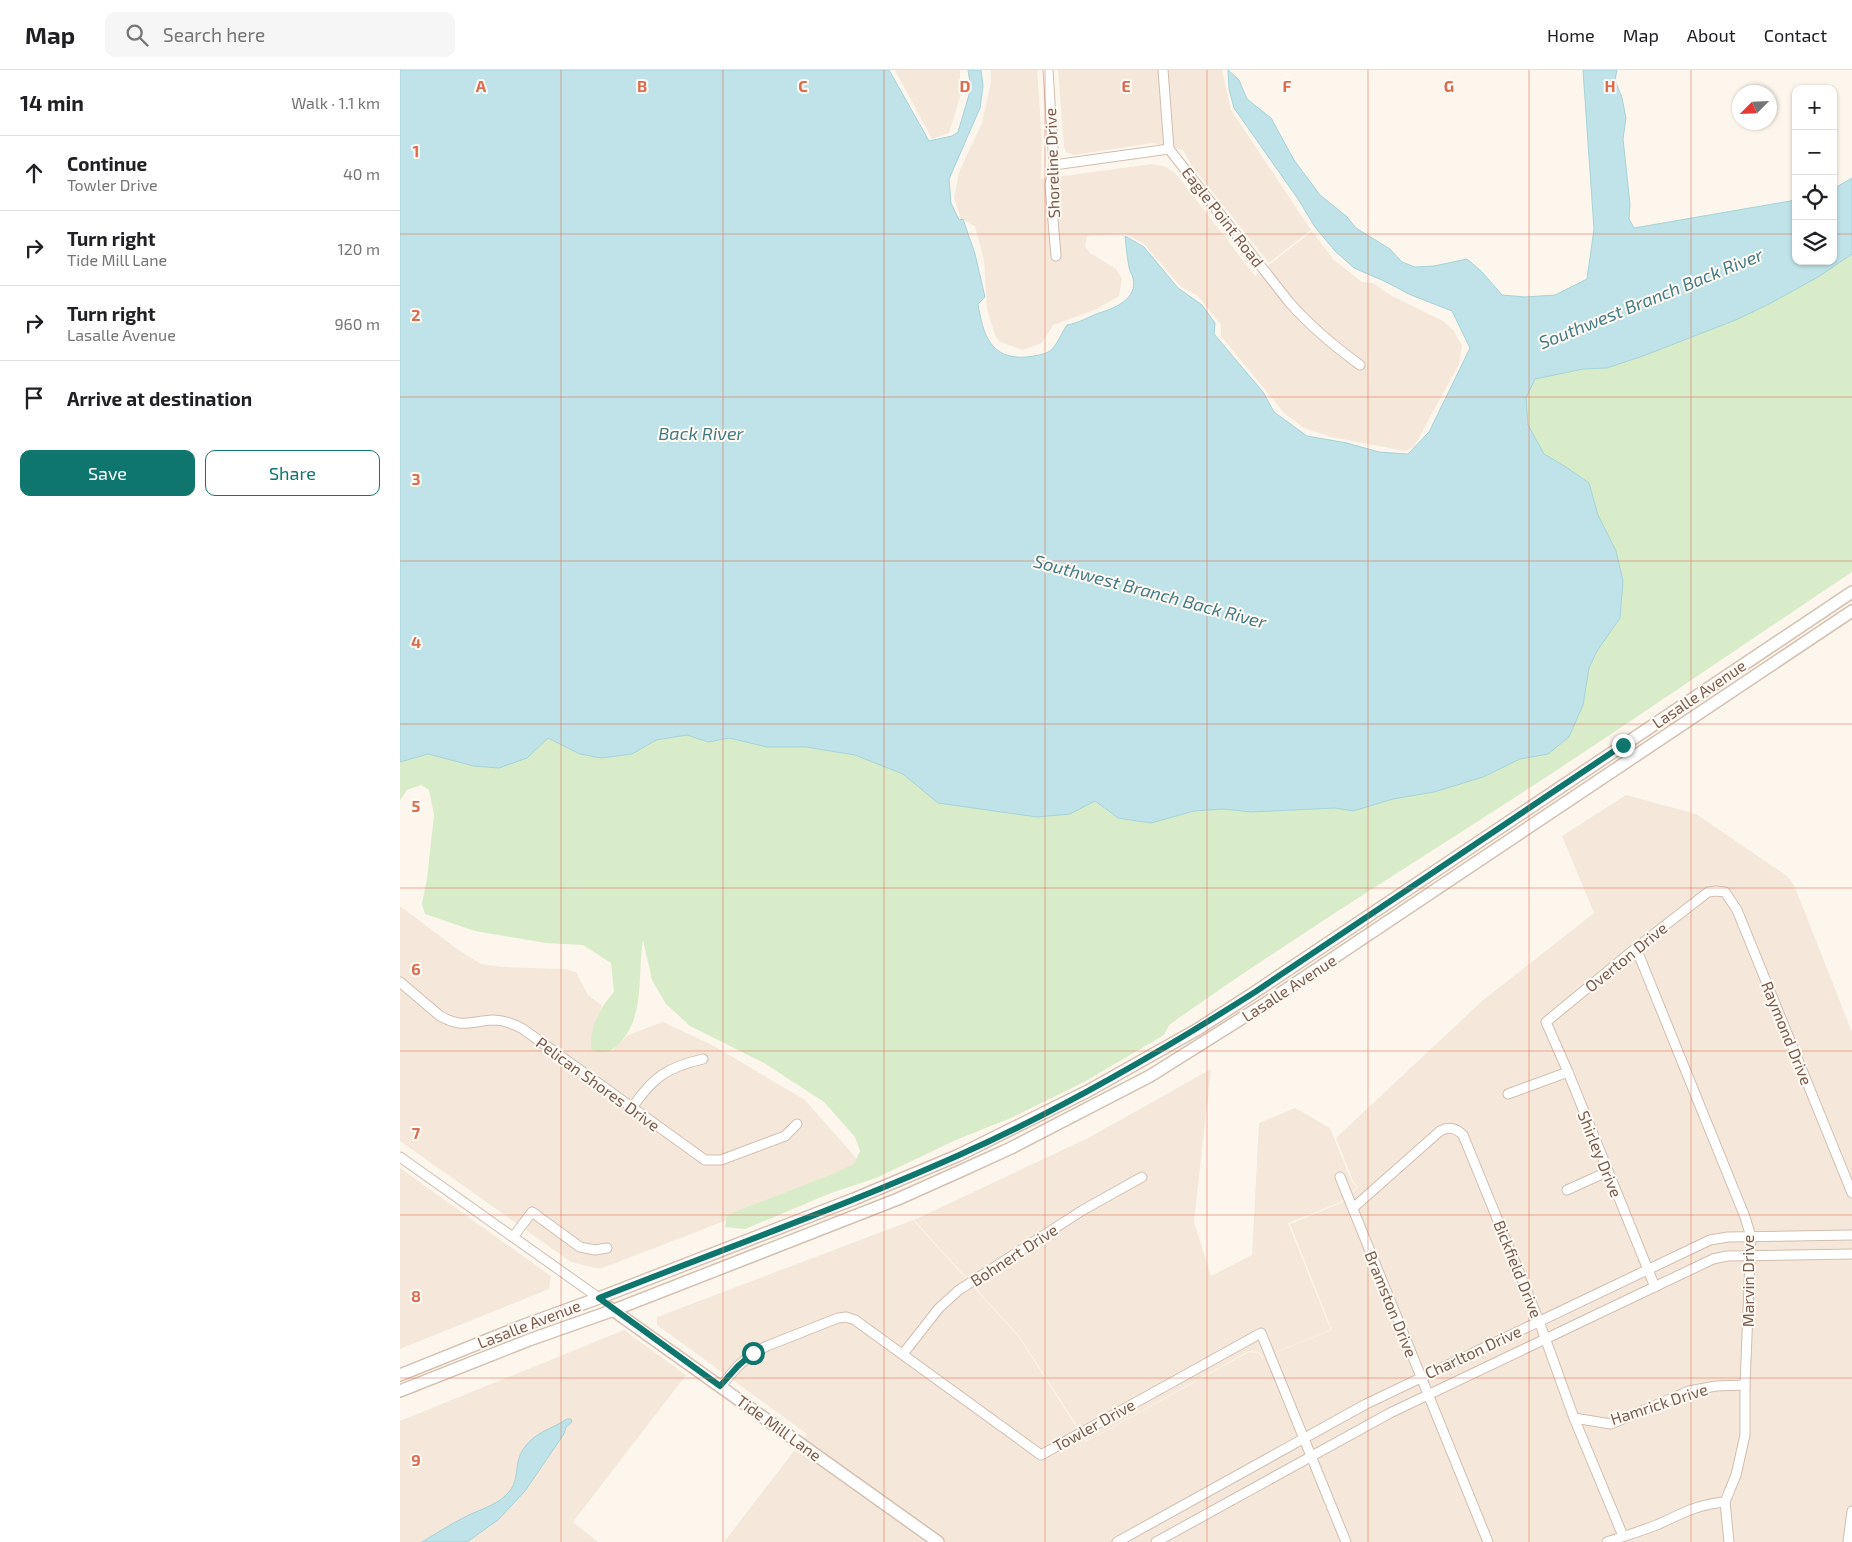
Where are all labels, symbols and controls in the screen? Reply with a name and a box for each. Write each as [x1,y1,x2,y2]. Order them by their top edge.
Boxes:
search box [105,12,455,57]
text: Map [25,20,75,49]
icon: search [123,21,151,49]
text: Search here [163,23,265,46]
text: Home [1547,24,1595,46]
text: Map [1623,24,1659,46]
text: About [1687,24,1736,46]
text: Contact [1764,24,1827,46]
text: A [476,76,487,95]
text: B [637,76,647,95]
text: C [798,76,808,95]
text: D [960,76,971,95]
text: E [1121,76,1131,95]
text: F [1283,76,1292,95]
text: G [1444,76,1454,95]
text: H [1604,76,1616,95]
north arrow [1732,85,1777,130]
map controls [1792,85,1837,265]
button: + [1792,85,1837,130]
text: 14 min [20,90,84,115]
text: Walk · 1.1 km [291,93,380,112]
street label: Shoreline Drive [1040,108,1063,218]
button: − [1792,130,1837,175]
text: 1 [413,141,419,160]
text: Continue [67,152,147,175]
icon: ahead [20,159,48,187]
street label: Eagle Point Road [1178,163,1268,271]
text: 40 m [343,164,380,183]
text: Towler Drive [67,175,158,194]
button: locate [1792,175,1837,220]
button: layers [1792,220,1837,265]
text: Turn right [67,227,155,250]
icon: right [20,234,48,262]
text: 120 m [337,239,380,258]
water label: Southwest Branch Back River [1535,243,1767,353]
text: Tide Mill Lane [67,250,167,269]
text: Turn right [67,302,155,325]
text: 2 [411,305,421,324]
icon: right [20,309,48,337]
text: 960 m [334,314,380,333]
text: Lasalle Avenue [67,325,176,344]
icon: arrive [20,384,48,412]
text: Arrive at destination [67,387,252,410]
water label: Back River [658,422,745,444]
button: Save [20,450,195,496]
button: Share [205,450,380,496]
text: 3 [411,469,421,488]
water label: Southwest Branch Back River [1032,549,1270,633]
text: 4 [411,632,421,651]
street label: Lasalle Avenue [1648,655,1749,732]
route end [1612,734,1635,757]
text: 5 [412,796,421,815]
street label: Overton Drive [1581,918,1671,995]
street label: Lasalle Avenue [1238,950,1340,1025]
text: 6 [411,959,421,978]
street label: Raymond Drive [1758,978,1817,1087]
street label: Pelican Shores Drive [533,1032,664,1135]
street label: Shirley Drive [1574,1108,1626,1200]
text: 7 [412,1123,421,1142]
street label: Bickfield Drive [1490,1217,1547,1320]
street label: Bohnert Drive [967,1219,1061,1290]
street label: Marvin Drive [1738,1235,1757,1327]
street label: Bramston Drive [1361,1248,1421,1360]
text: 8 [411,1286,421,1305]
street label: Lasalle Avenue [475,1295,583,1352]
street label: Charlton Drive [1422,1321,1524,1382]
route start [742,1342,765,1365]
street label: Hamrick Drive [1608,1379,1710,1428]
street label: Tide Mill Lane [733,1390,825,1465]
street label: Towler Drive [1049,1394,1138,1455]
text: 9 [411,1450,421,1469]

